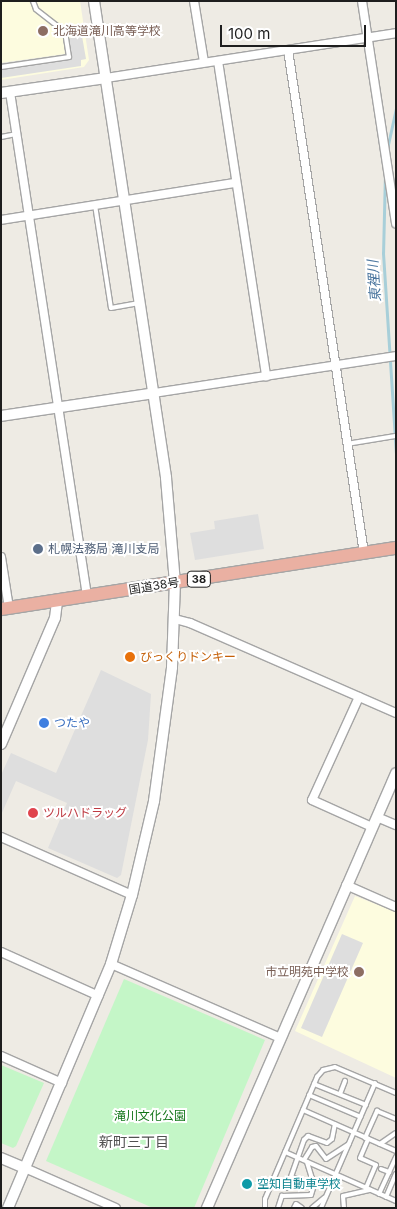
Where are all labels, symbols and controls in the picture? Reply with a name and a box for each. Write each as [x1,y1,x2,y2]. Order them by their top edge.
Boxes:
scale bar [222,15,368,47]
place label: 北海道滝川高等学校 [53,24,161,38]
text: 100 m [228,24,270,43]
marker: 北海道滝川高等学校 [37,25,49,37]
water label: 東裡川 [364,259,384,303]
place label: 札幌法務局 滝川支局 [48,542,159,556]
marker: 札幌法務局 滝川支局 [32,543,44,555]
road number: 38 [186,570,212,588]
street label: 国道38号 [128,575,180,597]
place label: びっくりドンキー [140,650,236,664]
marker: びっくりドンキー [124,651,136,663]
place label: つたや [54,716,90,730]
marker: つたや [38,717,50,729]
place label: ツルハドラッグ [43,806,127,820]
marker: ツルハドラッグ [27,807,39,819]
place label: 市立明苑中学校 [265,965,349,979]
marker: 市立明苑中学校 [353,966,365,978]
park label: 滝川文化公園 [114,1109,186,1123]
district label: 新町三丁目 [99,1134,169,1150]
place label: 空知自動車学校 [257,1177,341,1191]
marker: 空知自動車学校 [241,1178,253,1190]

